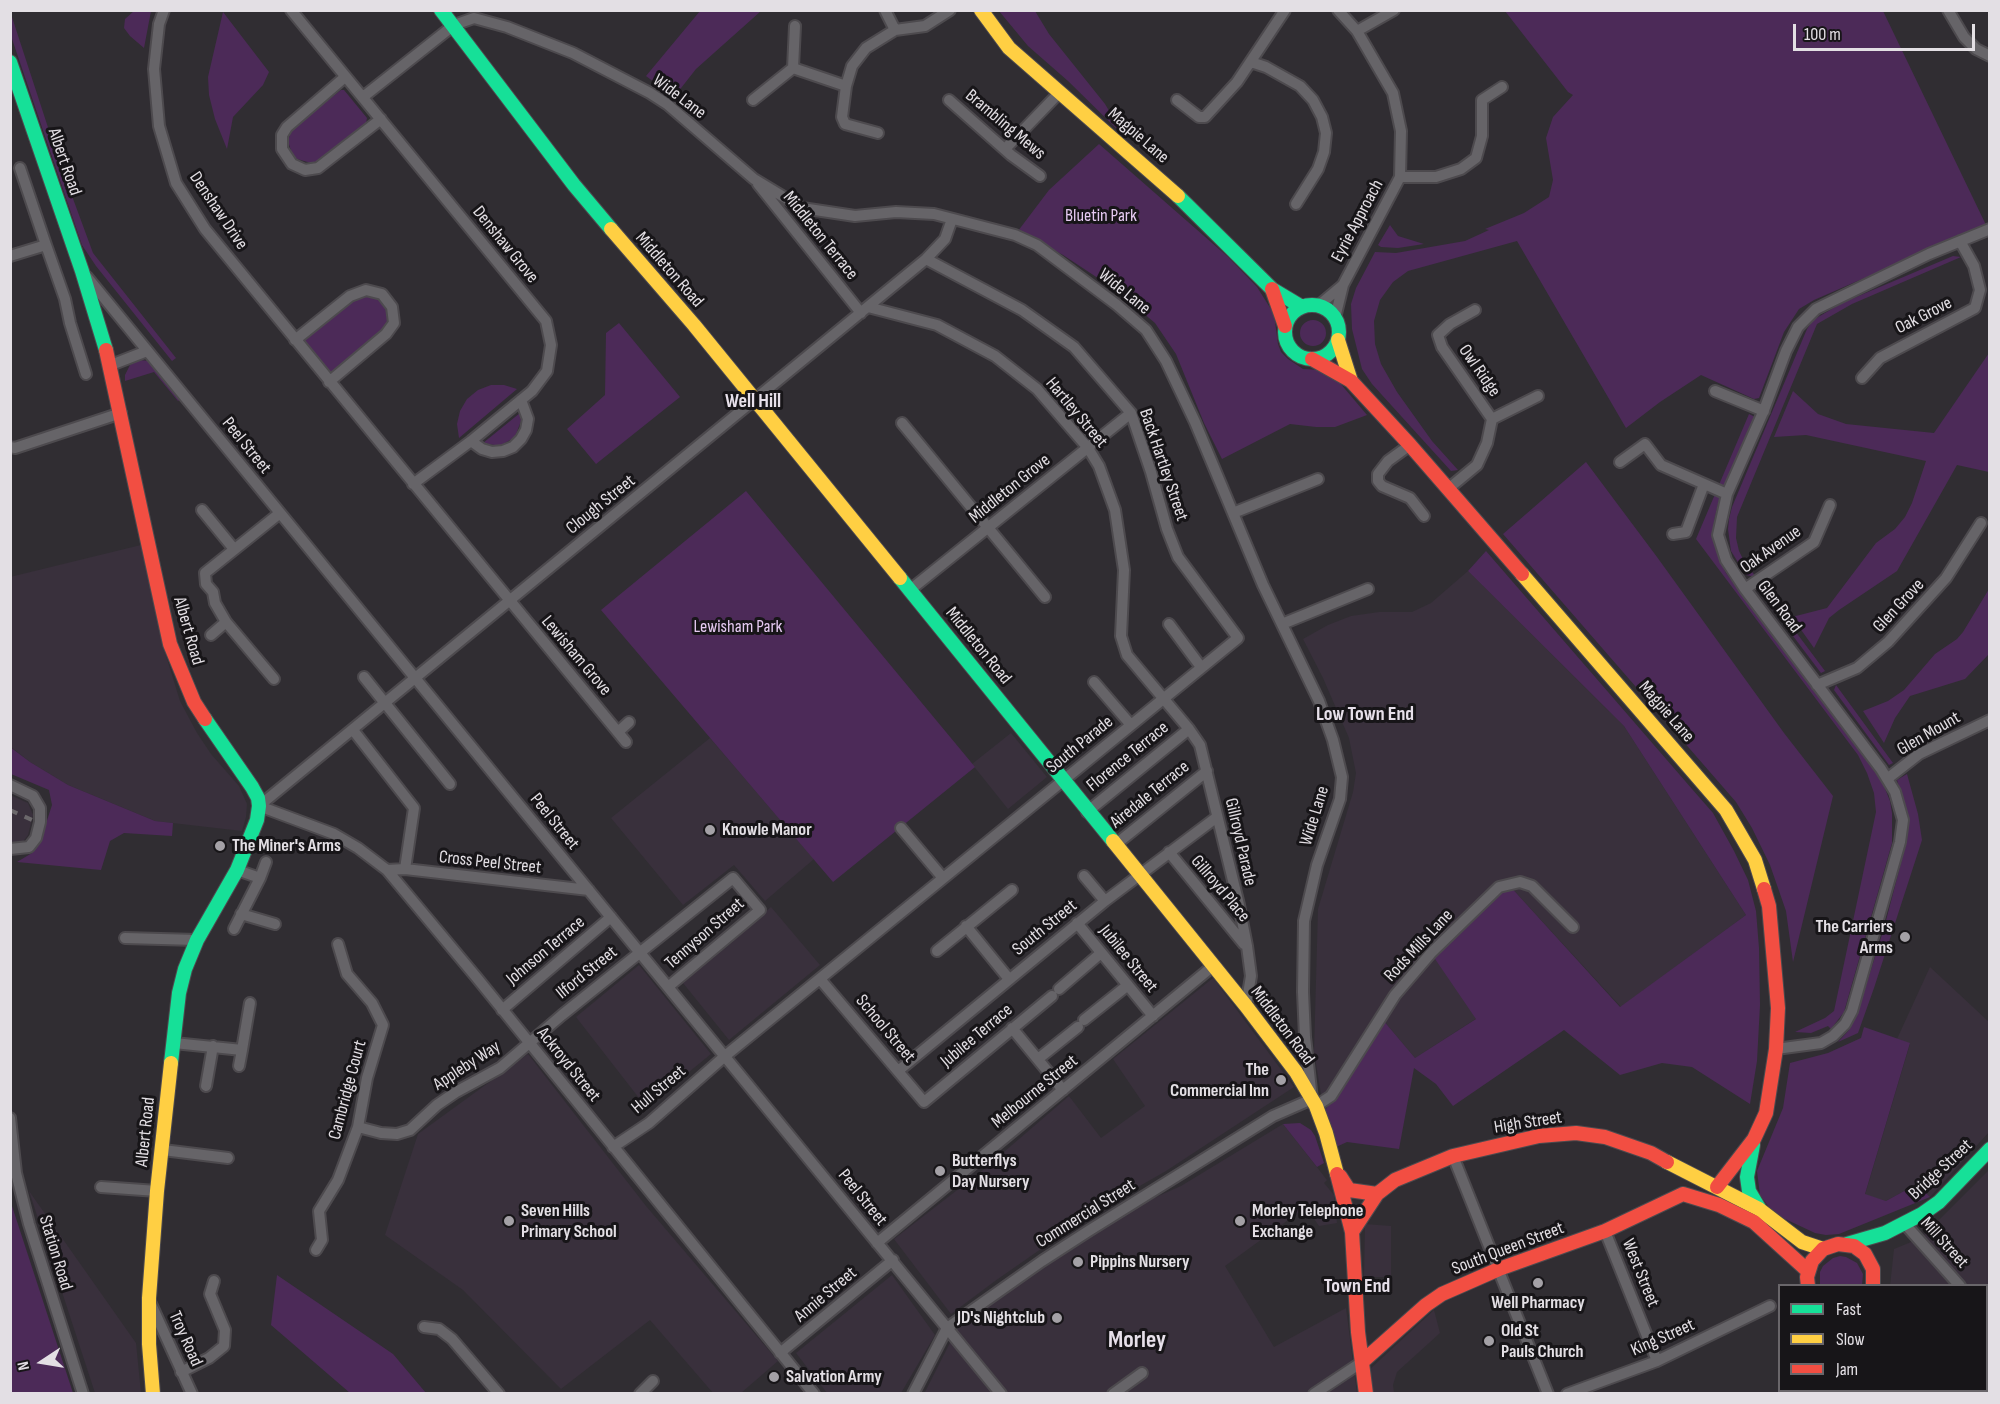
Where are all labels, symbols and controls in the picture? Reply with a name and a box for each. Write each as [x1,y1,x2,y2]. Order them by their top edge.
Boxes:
scale bar [1796,12,1978,50]
text: 100 m [1804,24,1841,45]
street label: Wide Lane [648,70,710,124]
street label: Brambling Mews [960,85,1050,165]
street label: Magpie Lane [1103,103,1173,169]
street label: Albert Road [42,126,86,198]
street label: Denshaw Drive [184,168,252,254]
street label: Eyrie Approach [1327,176,1389,266]
street label: Middleton Terrace [778,187,862,285]
street label: Denshaw Grove [467,202,543,288]
park label: Bluetin Park [1065,205,1137,227]
street label: Middleton Road [630,228,708,312]
street label: Wide Lane [1093,264,1155,320]
street label: Oak Grove [1892,293,1956,339]
street label: Owl Ridge [1453,341,1505,401]
street label: Hartley Street [1040,373,1112,453]
district label: Well Hill [725,390,781,414]
street label: Back Hartley Street [1134,406,1192,524]
street label: Peel Street [217,413,275,479]
street label: Middleton Grove [965,450,1055,528]
street label: Clough Street [562,471,640,539]
street label: Oak Avenue [1736,521,1806,579]
street label: Glen Grove [1869,575,1929,637]
street label: Glen Road [1752,576,1806,638]
street label: Albert Road [168,595,208,667]
street label: Middleton Road [940,603,1016,689]
street label: Lewisham Grove [536,612,616,700]
park label: Lewisham Park [694,616,782,638]
street label: Magpie Lane [1633,677,1699,747]
district label: Low Town End [1316,703,1414,727]
street label: Glen Mount [1894,707,1964,761]
street label: South Parade [1042,712,1118,778]
street label: Florence Terrace [1083,717,1173,797]
street label: Airedale Terrace [1106,756,1194,834]
street label: Wide Lane [1296,784,1334,848]
street label: Peel Street [525,789,583,855]
street label: Gillroyd Parade [1219,796,1261,888]
place label: Knowle Manor [722,819,812,841]
marker: Knowle Manor [703,823,717,837]
place label: The Miner's Arms [232,835,341,857]
marker: The Miner's Arms [213,839,227,853]
street label: Cross Peel Street [438,847,542,879]
street label: Gillroyd Place [1186,851,1254,927]
street label: Tennyson Street [661,894,749,974]
street label: South Street [1008,895,1082,961]
street label: Rods Mills Lane [1380,905,1458,987]
street label: Johnson Terrace [502,912,590,990]
place label: The Carriers Arms [1816,916,1893,958]
street label: Jubilee Street [1094,921,1162,997]
marker: The Carriers Arms [1898,930,1912,944]
street label: Ilford Street [552,942,622,1004]
street label: Middleton Road [1245,982,1319,1070]
street label: School Street [850,991,920,1067]
street label: Jubilee Terrace [937,1000,1017,1072]
street label: Ackroyd Street [531,1023,605,1107]
street label: Appleby Way [429,1036,505,1096]
street label: Cambridge Court [324,1038,372,1142]
street label: Melbourne Street [988,1051,1082,1133]
place label: The Commercial Inn [1170,1059,1269,1102]
street label: Hull Street [627,1061,691,1119]
marker: The Commercial Inn [1274,1073,1288,1087]
street label: Albert Road [132,1096,160,1168]
street label: High Street [1493,1107,1563,1139]
street label: Bridge Street [1905,1135,1977,1205]
place label: Butterflys Day Nursery [952,1150,1030,1192]
marker: Butterflys Day Nursery [933,1164,947,1178]
street label: Peel Street [833,1165,891,1231]
street label: Commercial Street [1032,1175,1140,1253]
place label: Seven Hills Primary School [521,1200,617,1242]
place label: Morley Telephone Exchange [1252,1200,1363,1242]
street label: Station Road [33,1213,77,1293]
street label: Mill Street [1915,1213,1973,1273]
marker: Seven Hills Primary School [502,1214,516,1228]
marker: Morley Telephone Exchange [1233,1214,1247,1228]
street label: South Queen Street [1449,1218,1567,1280]
street label: West Street [1617,1236,1663,1310]
place label: Pippins Nursery [1090,1251,1189,1273]
marker: Pippins Nursery [1071,1255,1085,1269]
street label: Annie Street [790,1263,862,1327]
district label: Town End [1324,1275,1390,1299]
marker: Well Pharmacy [1531,1276,1545,1290]
legend [1778,1284,1988,1392]
place label: Well Pharmacy [1491,1292,1585,1314]
text: Fast [1836,1299,1861,1320]
place label: JD's Nightclub [957,1307,1045,1329]
street label: Troy Road [163,1308,207,1370]
marker: JD's Nightclub [1050,1311,1064,1325]
street label: King Street [1628,1314,1698,1362]
place label: Old St Pauls Church [1501,1320,1584,1362]
district label: Morley [1108,1327,1166,1355]
text: Slow [1836,1329,1865,1350]
north arrow [12,1332,72,1392]
marker: Old St Pauls Church [1482,1334,1496,1348]
text: Jam [1836,1359,1858,1380]
text: N [14,1360,34,1372]
place label: Salvation Army [786,1366,882,1388]
marker: Salvation Army [767,1370,781,1384]

